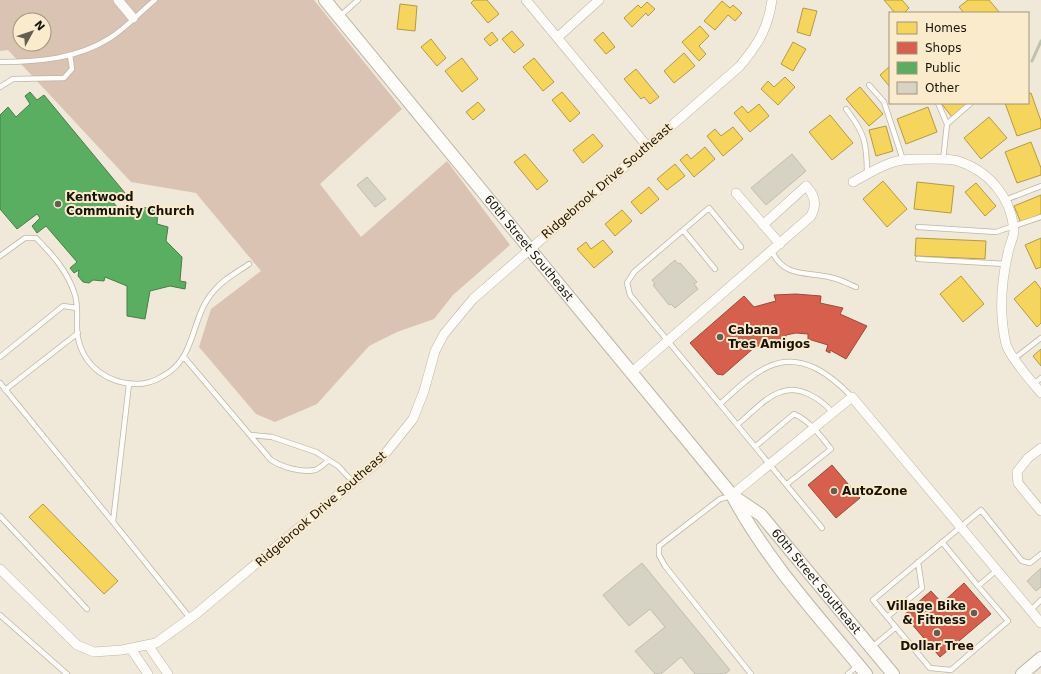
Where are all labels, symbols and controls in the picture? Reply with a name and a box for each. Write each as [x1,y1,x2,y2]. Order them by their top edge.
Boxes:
north arrow [12,12,52,52]
legend [889,12,1029,104]
text: N [31,18,47,34]
text: Homes [925,21,967,35]
text: Shops [925,41,961,55]
text: Public [925,61,961,75]
text: Other [925,81,959,95]
street label: Ridgebrook Drive Southeast [539,120,675,242]
place label: Kentwood Community Church [66,190,194,218]
street label: 60th Street Southeast [481,192,577,304]
marker: Kentwood Community Church [53,199,63,209]
place label: Cabana Tres Amigos [728,323,810,351]
marker: Cabana Tres Amigos [715,332,725,342]
street label: Ridgebrook Drive Southeast [253,448,389,570]
place label: AutoZone [842,484,907,498]
marker: AutoZone [829,486,839,496]
street label: 60th Street Southeast [768,526,864,637]
place label: Village Bike & Fitness [887,599,966,627]
marker: Village Bike & Fitness [969,608,979,618]
marker: Dollar Tree [932,628,942,638]
place label: Dollar Tree [900,639,974,653]

